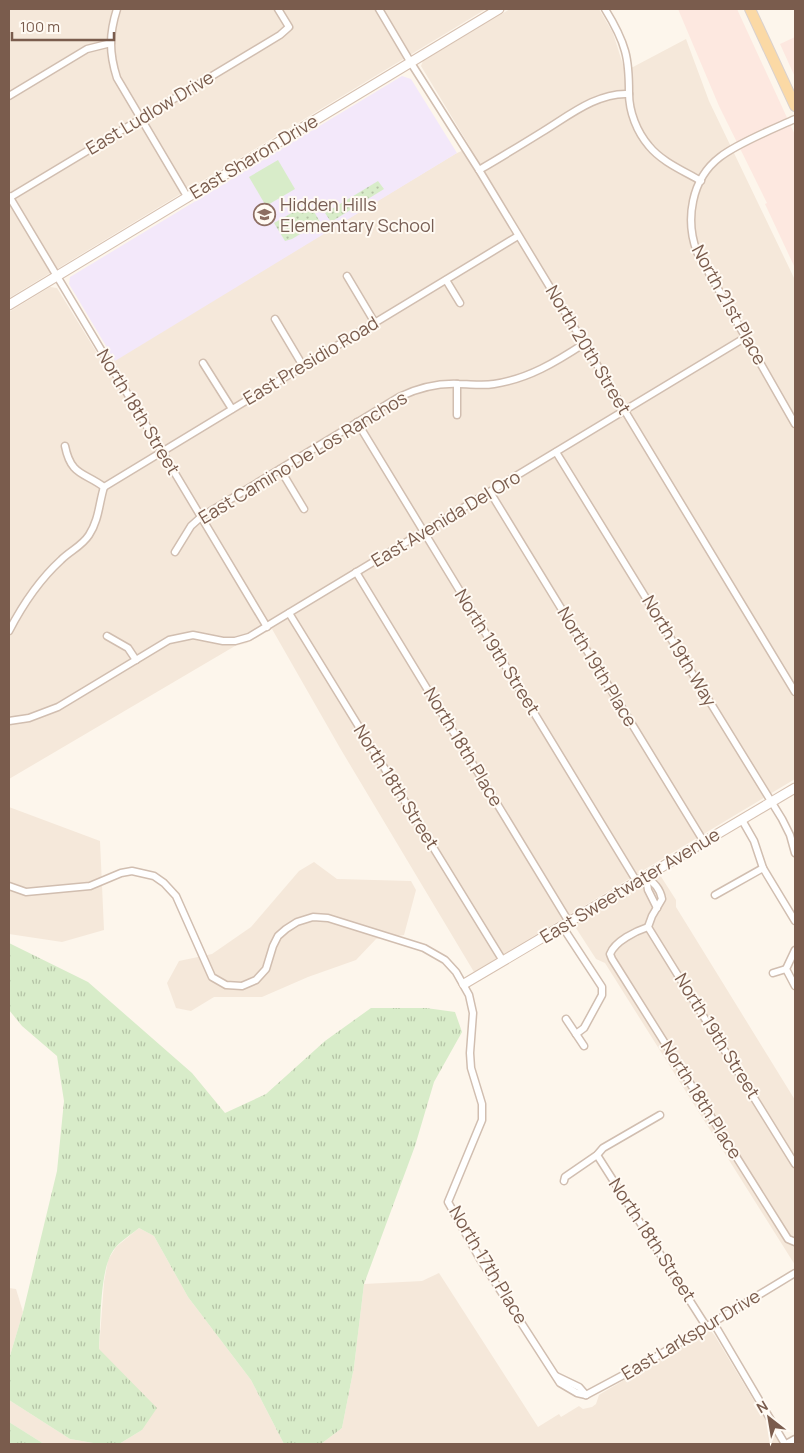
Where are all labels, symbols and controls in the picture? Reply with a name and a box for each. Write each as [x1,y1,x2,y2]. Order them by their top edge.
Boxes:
scale bar [12,10,115,42]
text: 100 m [20,16,60,37]
street label: East Ludlow Drive [81,65,218,160]
street label: East Sharon Drive [185,108,322,204]
place label: Hidden Hills Elementary School [280,192,435,237]
school or university icon: Hidden Hills Elementary School [252,203,276,227]
street label: North 21st Place [687,240,773,369]
street label: North 20th Street [541,280,637,418]
street label: East Presidio Road [238,310,383,410]
street label: North 18th Street [92,344,186,479]
street label: East Camino De Los Ranchos [194,385,411,529]
street label: East Avenida Del Oro [367,464,524,572]
street label: North 19th Street [450,584,546,719]
street label: North 19th Way [637,590,723,711]
street label: North 19th Place [553,602,643,731]
street label: North 18th Place [419,682,509,811]
street label: North 18th Street [349,720,445,853]
street label: East Sweetwater Avenue [535,822,724,948]
street label: North 19th Street [670,968,766,1103]
street label: North 18th Place [656,1036,748,1163]
street label: North 18th Street [604,1173,702,1306]
street label: North 17th Place [444,1201,534,1328]
street label: East Larkspur Drive [617,1283,764,1385]
north arrow [744,1393,794,1443]
text: N [753,1396,771,1417]

